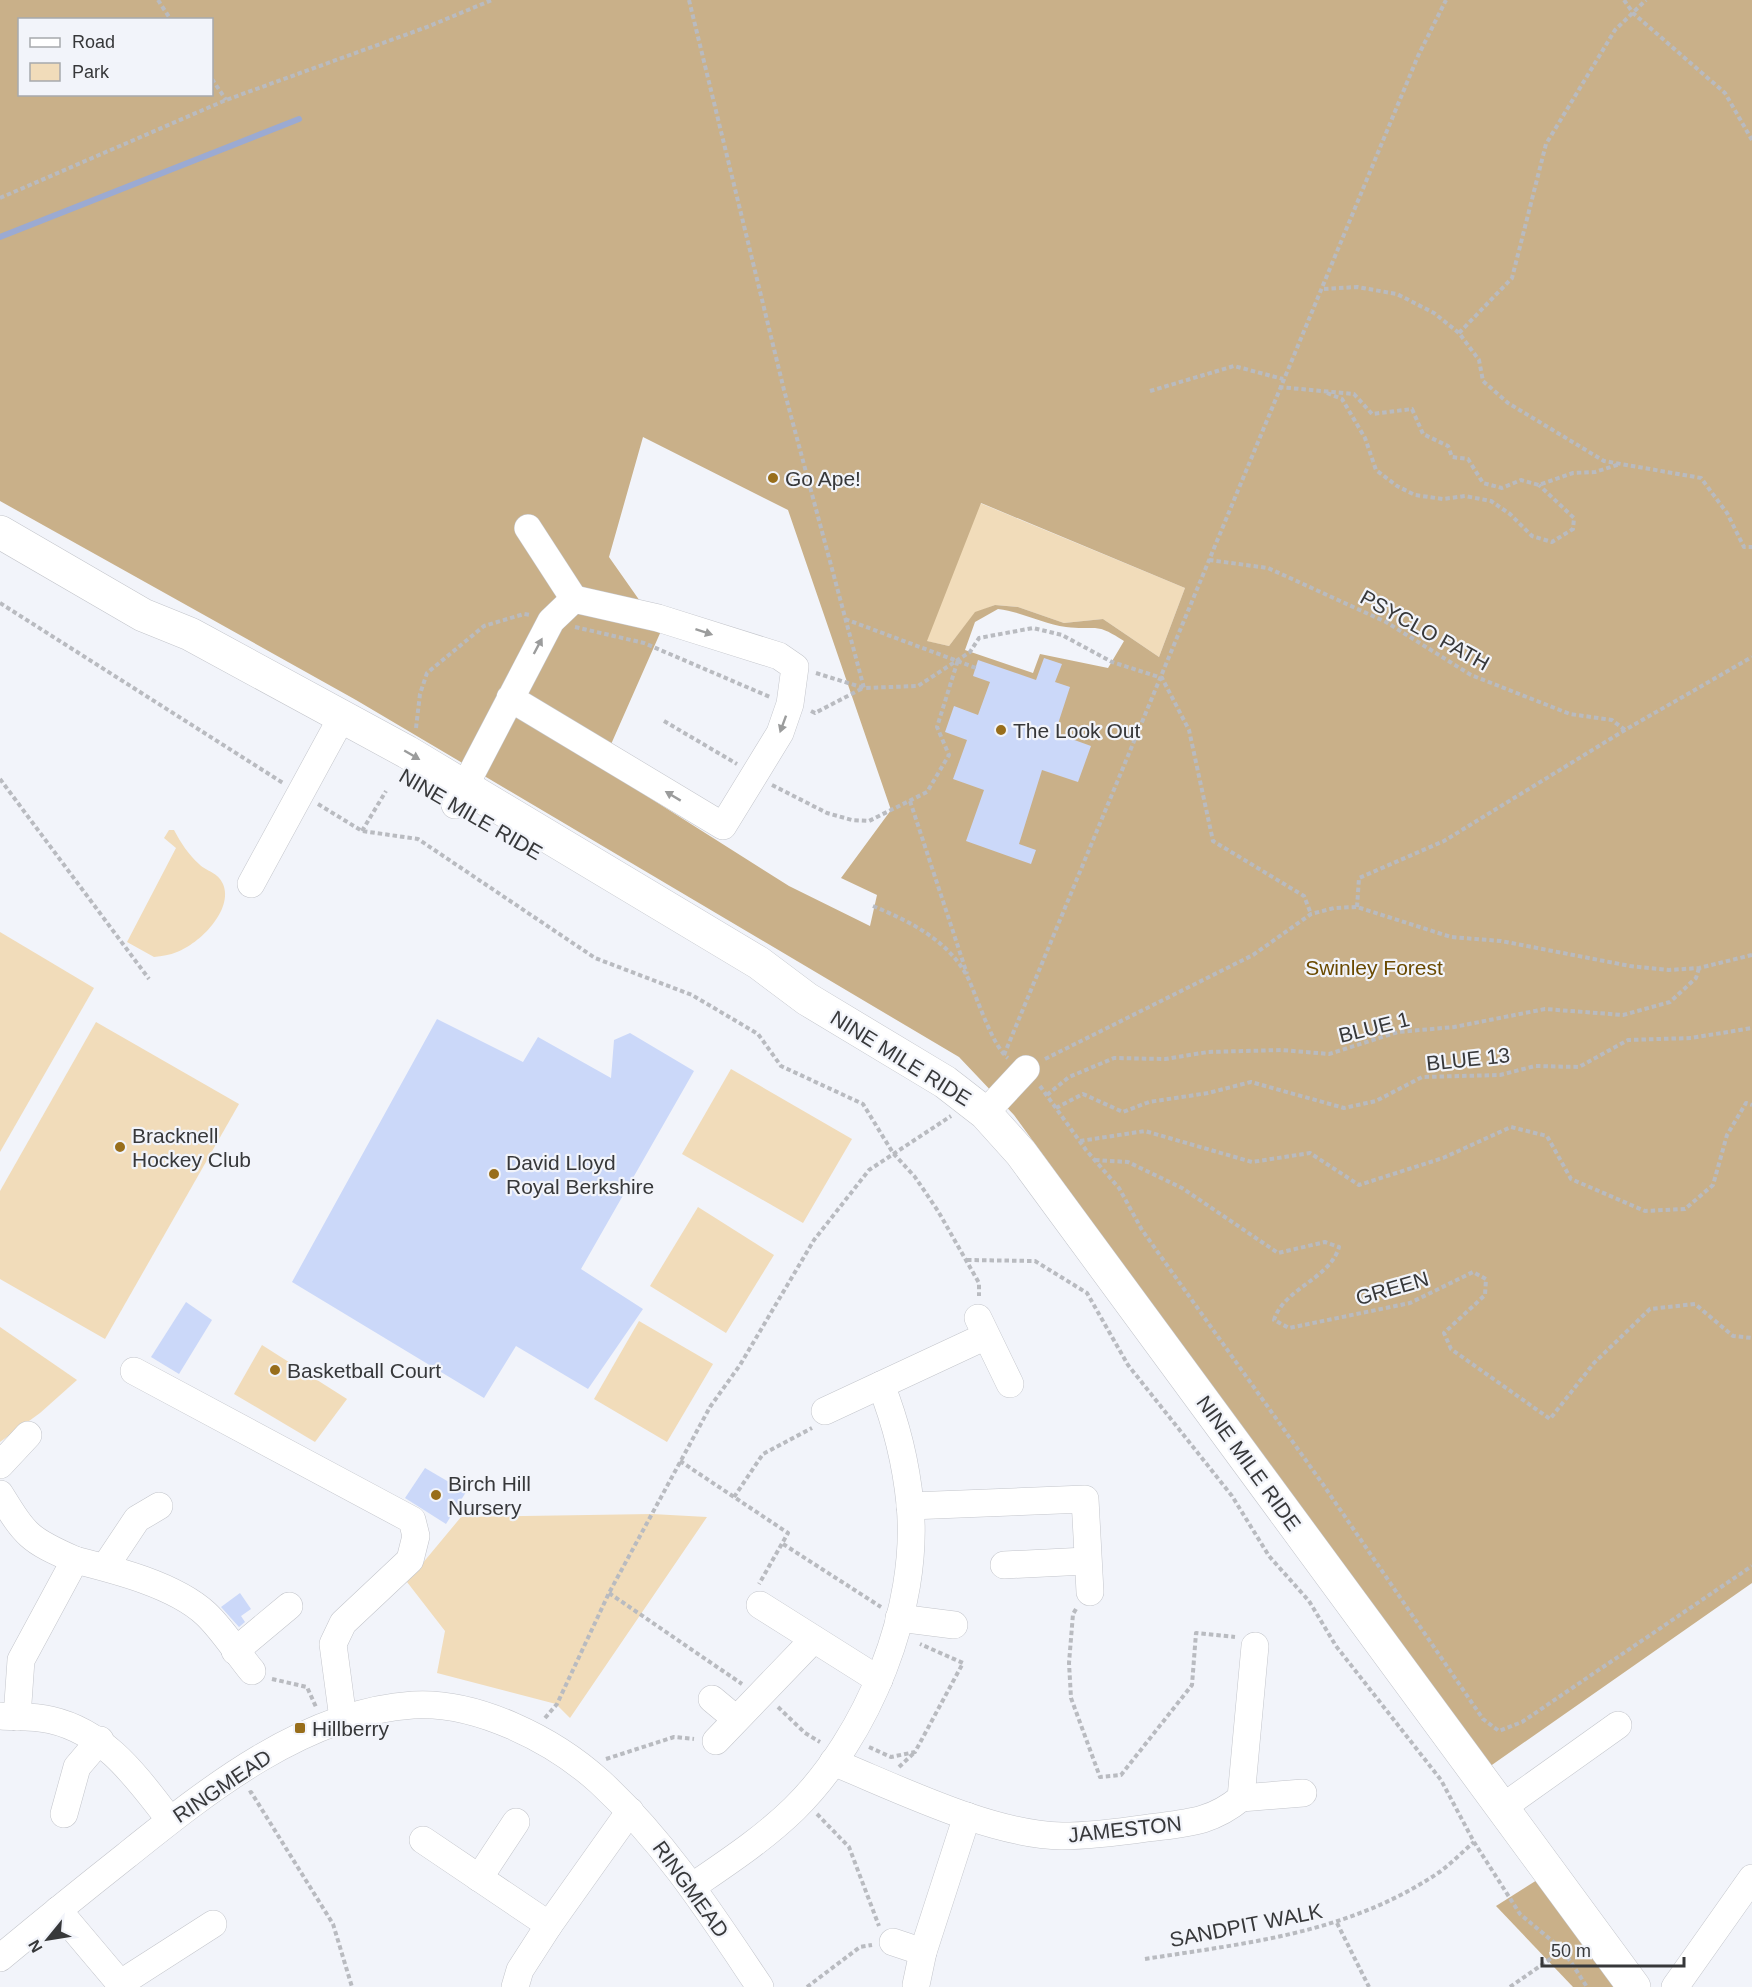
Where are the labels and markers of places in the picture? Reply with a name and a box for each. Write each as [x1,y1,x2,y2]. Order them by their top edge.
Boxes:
place label: Go Ape! [785,467,861,490]
marker: Go Ape! [766,471,780,485]
place label: The Look Out [1013,719,1140,742]
marker: The Look Out [994,723,1008,737]
place label: Bracknell Hockey Club [132,1124,251,1171]
marker: Bracknell Hockey Club [113,1140,127,1154]
place label: David Lloyd Royal Berkshire [506,1151,654,1198]
marker: David Lloyd Royal Berkshire [487,1167,501,1181]
place label: Basketball Court [287,1359,441,1382]
marker: Basketball Court [268,1363,282,1377]
place label: Birch Hill Nursery [448,1472,531,1519]
marker: Birch Hill Nursery [429,1488,443,1502]
place label: Hillberry [312,1717,390,1740]
marker: Hillberry [293,1721,307,1735]

